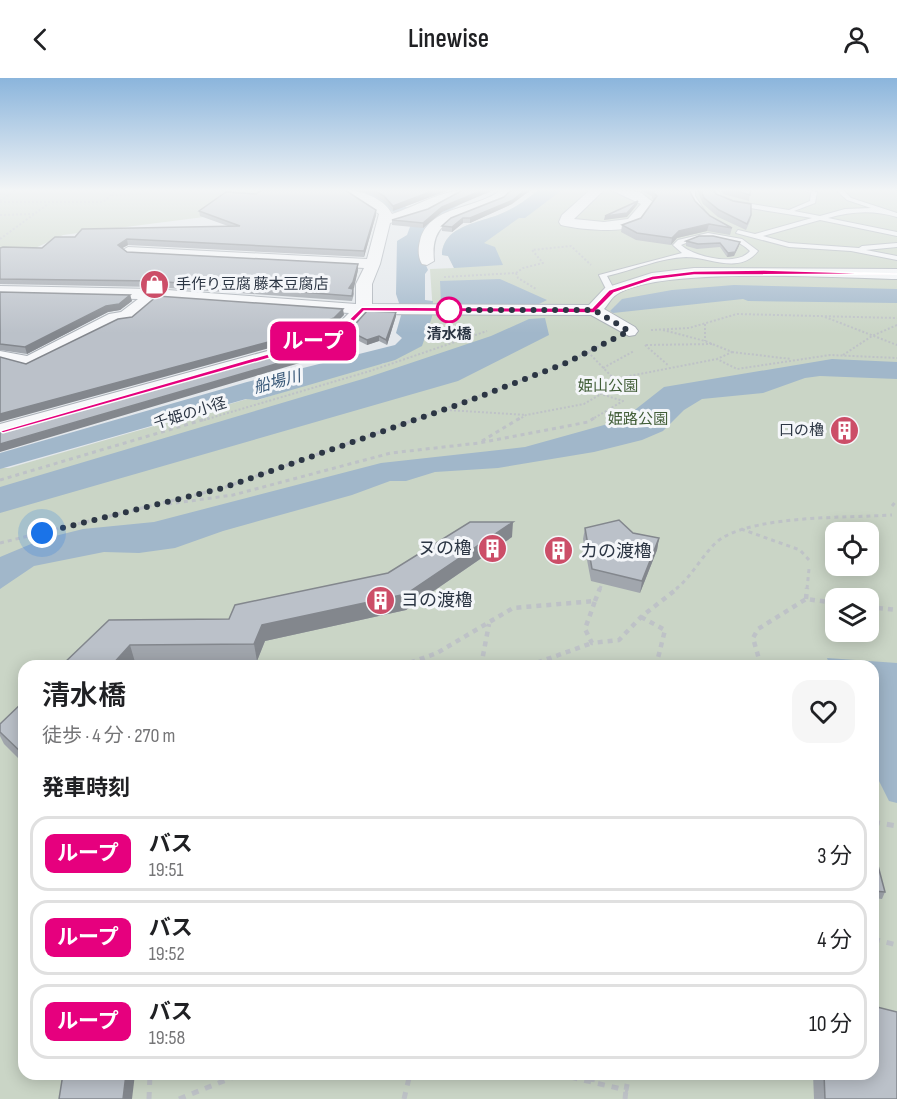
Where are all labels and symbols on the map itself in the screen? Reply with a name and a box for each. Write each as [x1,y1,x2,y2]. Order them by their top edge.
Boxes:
shop icon: 手作り豆腐 藤本豆腐店 [139,268,171,300]
place label: 手作り豆腐 藤本豆腐店 [176,275,328,294]
marker: 清水橋 [436,297,462,323]
line badge: ループ [278,322,348,360]
place label: 清水橋 [426,325,472,344]
water label: 船場川 [252,367,305,398]
park label: 姫山公園 [578,377,638,396]
street label: 千姫の小径 [151,393,229,434]
park label: 姫路公園 [608,410,668,429]
building icon: 口の櫓 [829,414,861,446]
place label: 口の櫓 [779,421,824,440]
your location [27,518,57,548]
building icon: ヌの櫓 [477,532,509,564]
building icon: カの渡櫓 [543,535,575,567]
place label: ヌの櫓 [418,538,472,559]
place label: カの渡櫓 [580,541,652,562]
building icon: ヨの渡櫓 [364,584,396,616]
place label: ヨの渡櫓 [401,590,473,611]

